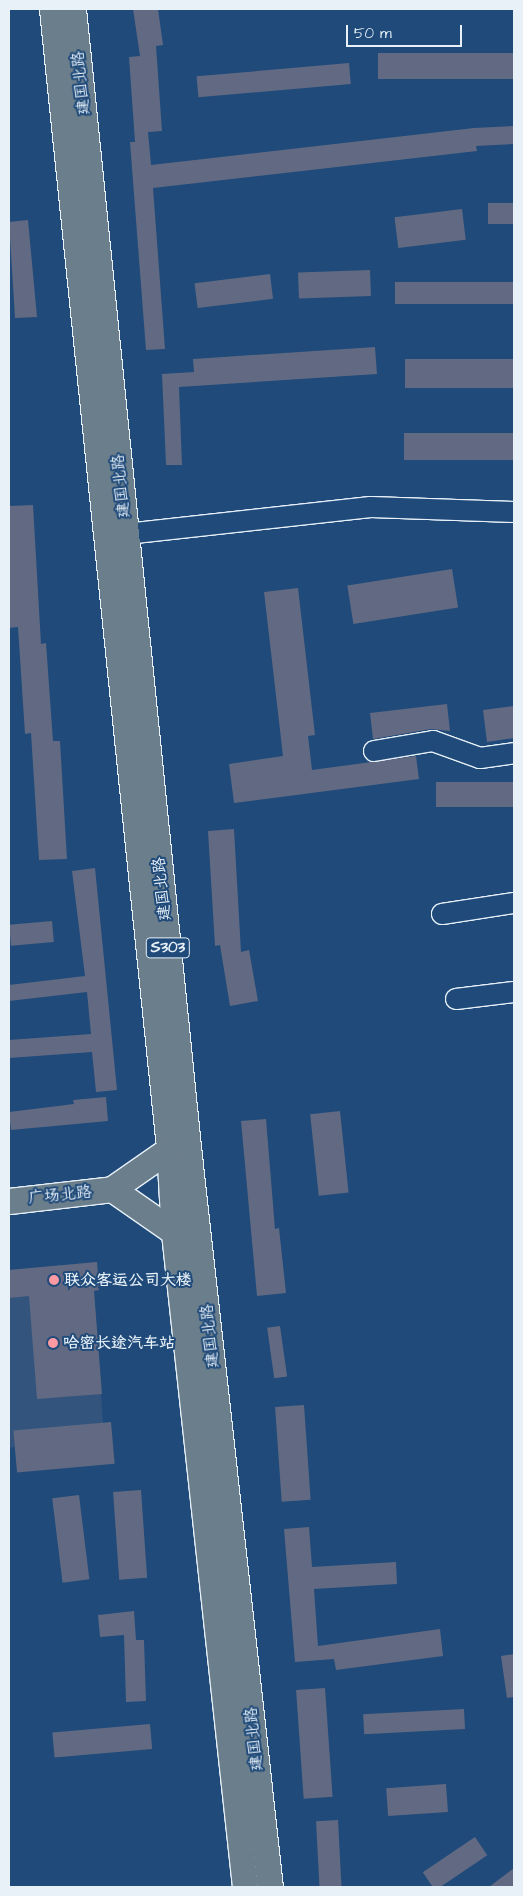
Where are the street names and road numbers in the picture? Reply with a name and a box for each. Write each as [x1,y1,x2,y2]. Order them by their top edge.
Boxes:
street label: 建国北路 [68,50,94,116]
street label: 建国北路 [108,453,134,519]
street label: 建国北路 [149,856,175,922]
road number: S303 [146,936,190,960]
street label: 广场北路 [27,1182,93,1208]
street label: 建国北路 [197,1303,223,1369]
street label: 建国北路 [241,1706,267,1772]

